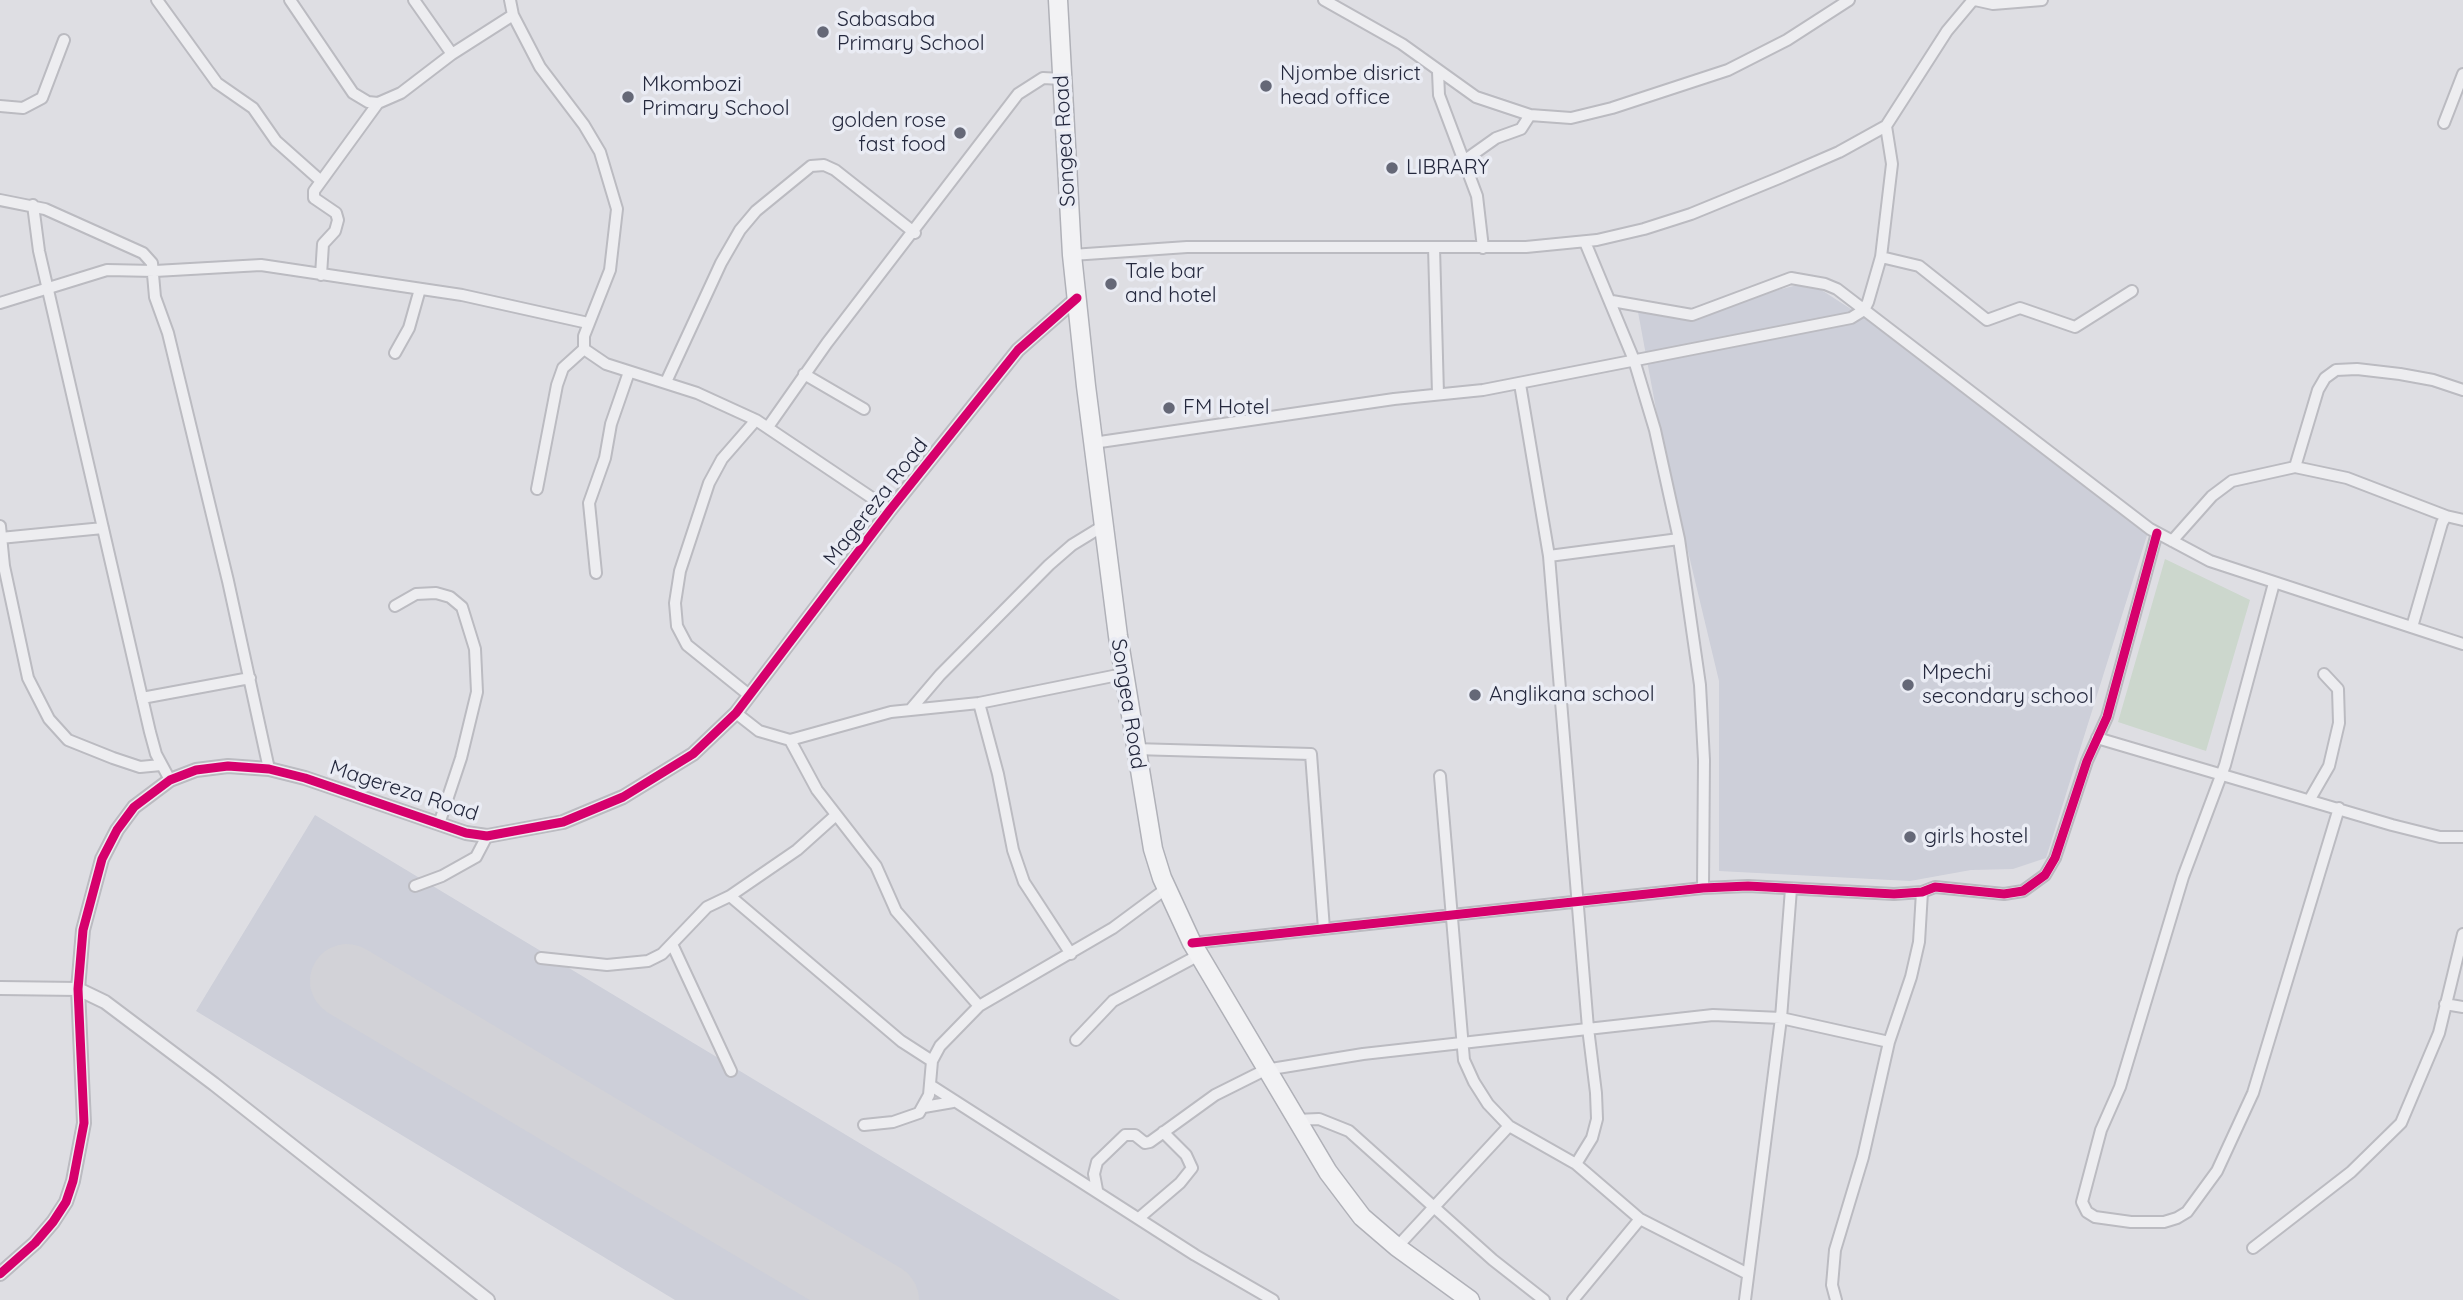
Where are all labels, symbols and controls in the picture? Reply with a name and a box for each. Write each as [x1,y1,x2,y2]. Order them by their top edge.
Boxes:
place label: Sabasaba Primary School [837,7,985,57]
marker: Sabasaba Primary School [815,24,831,40]
place label: Njombe disrict head office [1280,61,1421,111]
place label: Mkombozi Primary School [642,72,790,122]
street label: Songea Road [1049,75,1081,207]
marker: Njombe disrict head office [1258,78,1274,94]
marker: Mkombozi Primary School [620,89,636,105]
place label: golden rose fast food [832,108,946,158]
marker: golden rose fast food [952,125,968,141]
place label: LIBRARY [1406,155,1489,181]
marker: LIBRARY [1384,160,1400,176]
place label: Tale bar and hotel [1125,259,1217,309]
marker: Tale bar and hotel [1103,276,1119,292]
place label: FM Hotel [1183,395,1269,421]
marker: FM Hotel [1161,400,1177,416]
street label: Magereza Road [818,433,934,571]
street label: Songea Road [1105,637,1151,771]
place label: Mpechi secondary school [1922,660,2093,710]
marker: Mpechi secondary school [1900,677,1916,693]
place label: Anglikana school [1489,682,1654,708]
marker: Anglikana school [1467,687,1483,703]
street label: Magereza Road [327,755,481,827]
place label: girls hostel [1924,824,2028,850]
marker: girls hostel [1902,829,1918,845]

